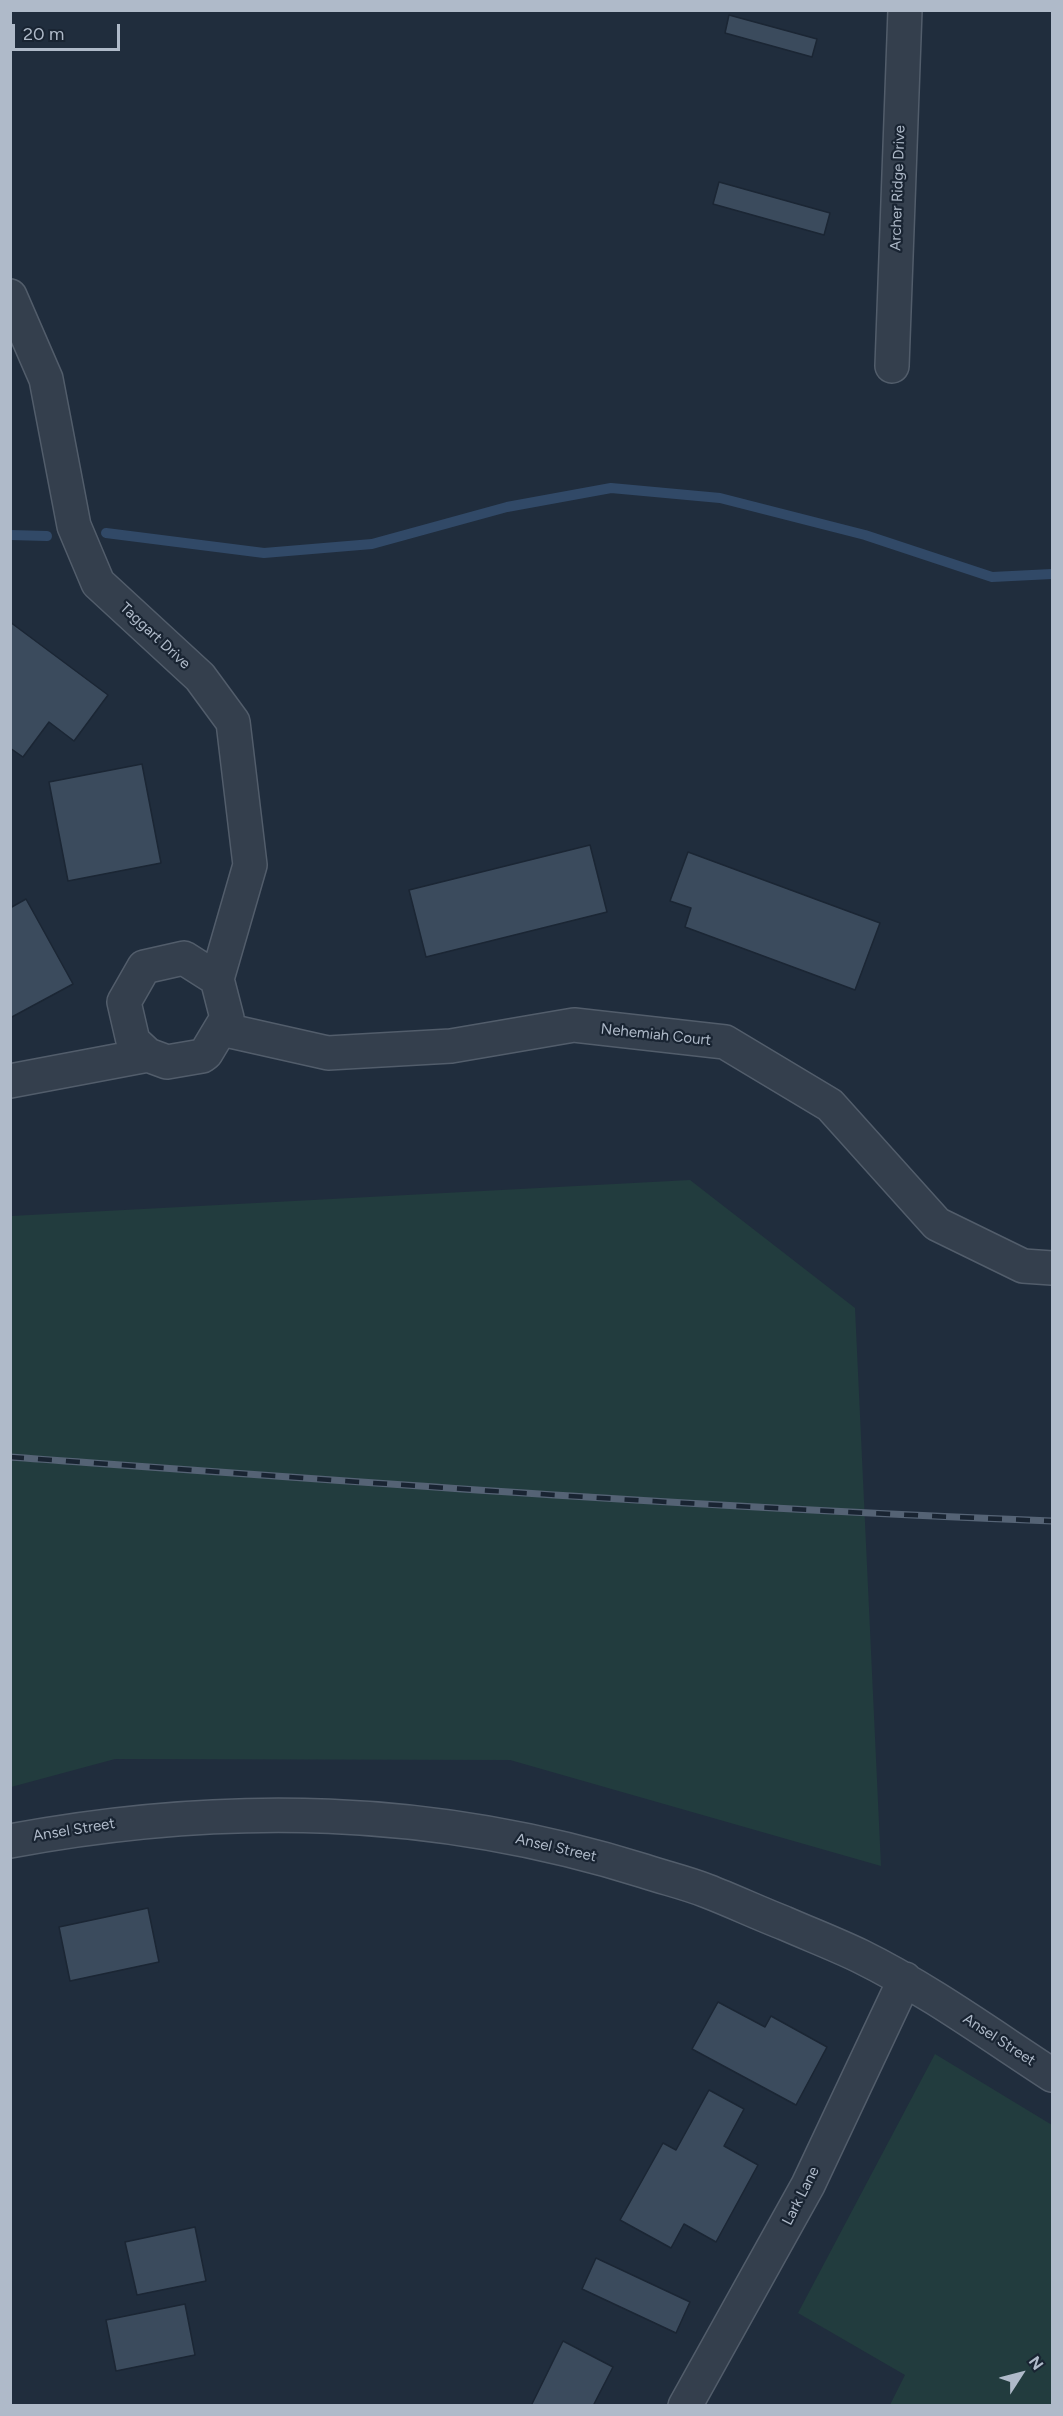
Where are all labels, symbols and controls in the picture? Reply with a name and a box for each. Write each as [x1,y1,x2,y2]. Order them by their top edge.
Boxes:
scale bar [15,12,123,50]
text: 20 m [23,23,64,45]
street label: Archer Ridge Drive [887,125,909,251]
street label: Taggart Drive [116,599,194,673]
street label: Nehemiah Court [600,1020,712,1050]
street label: Ansel Street [32,1815,116,1845]
street label: Ansel Street [514,1830,598,1866]
street label: Ansel Street [959,2010,1039,2070]
street label: Lark Lane [779,2164,823,2228]
north arrow [991,2344,1051,2404]
text: N [1025,2353,1047,2374]

